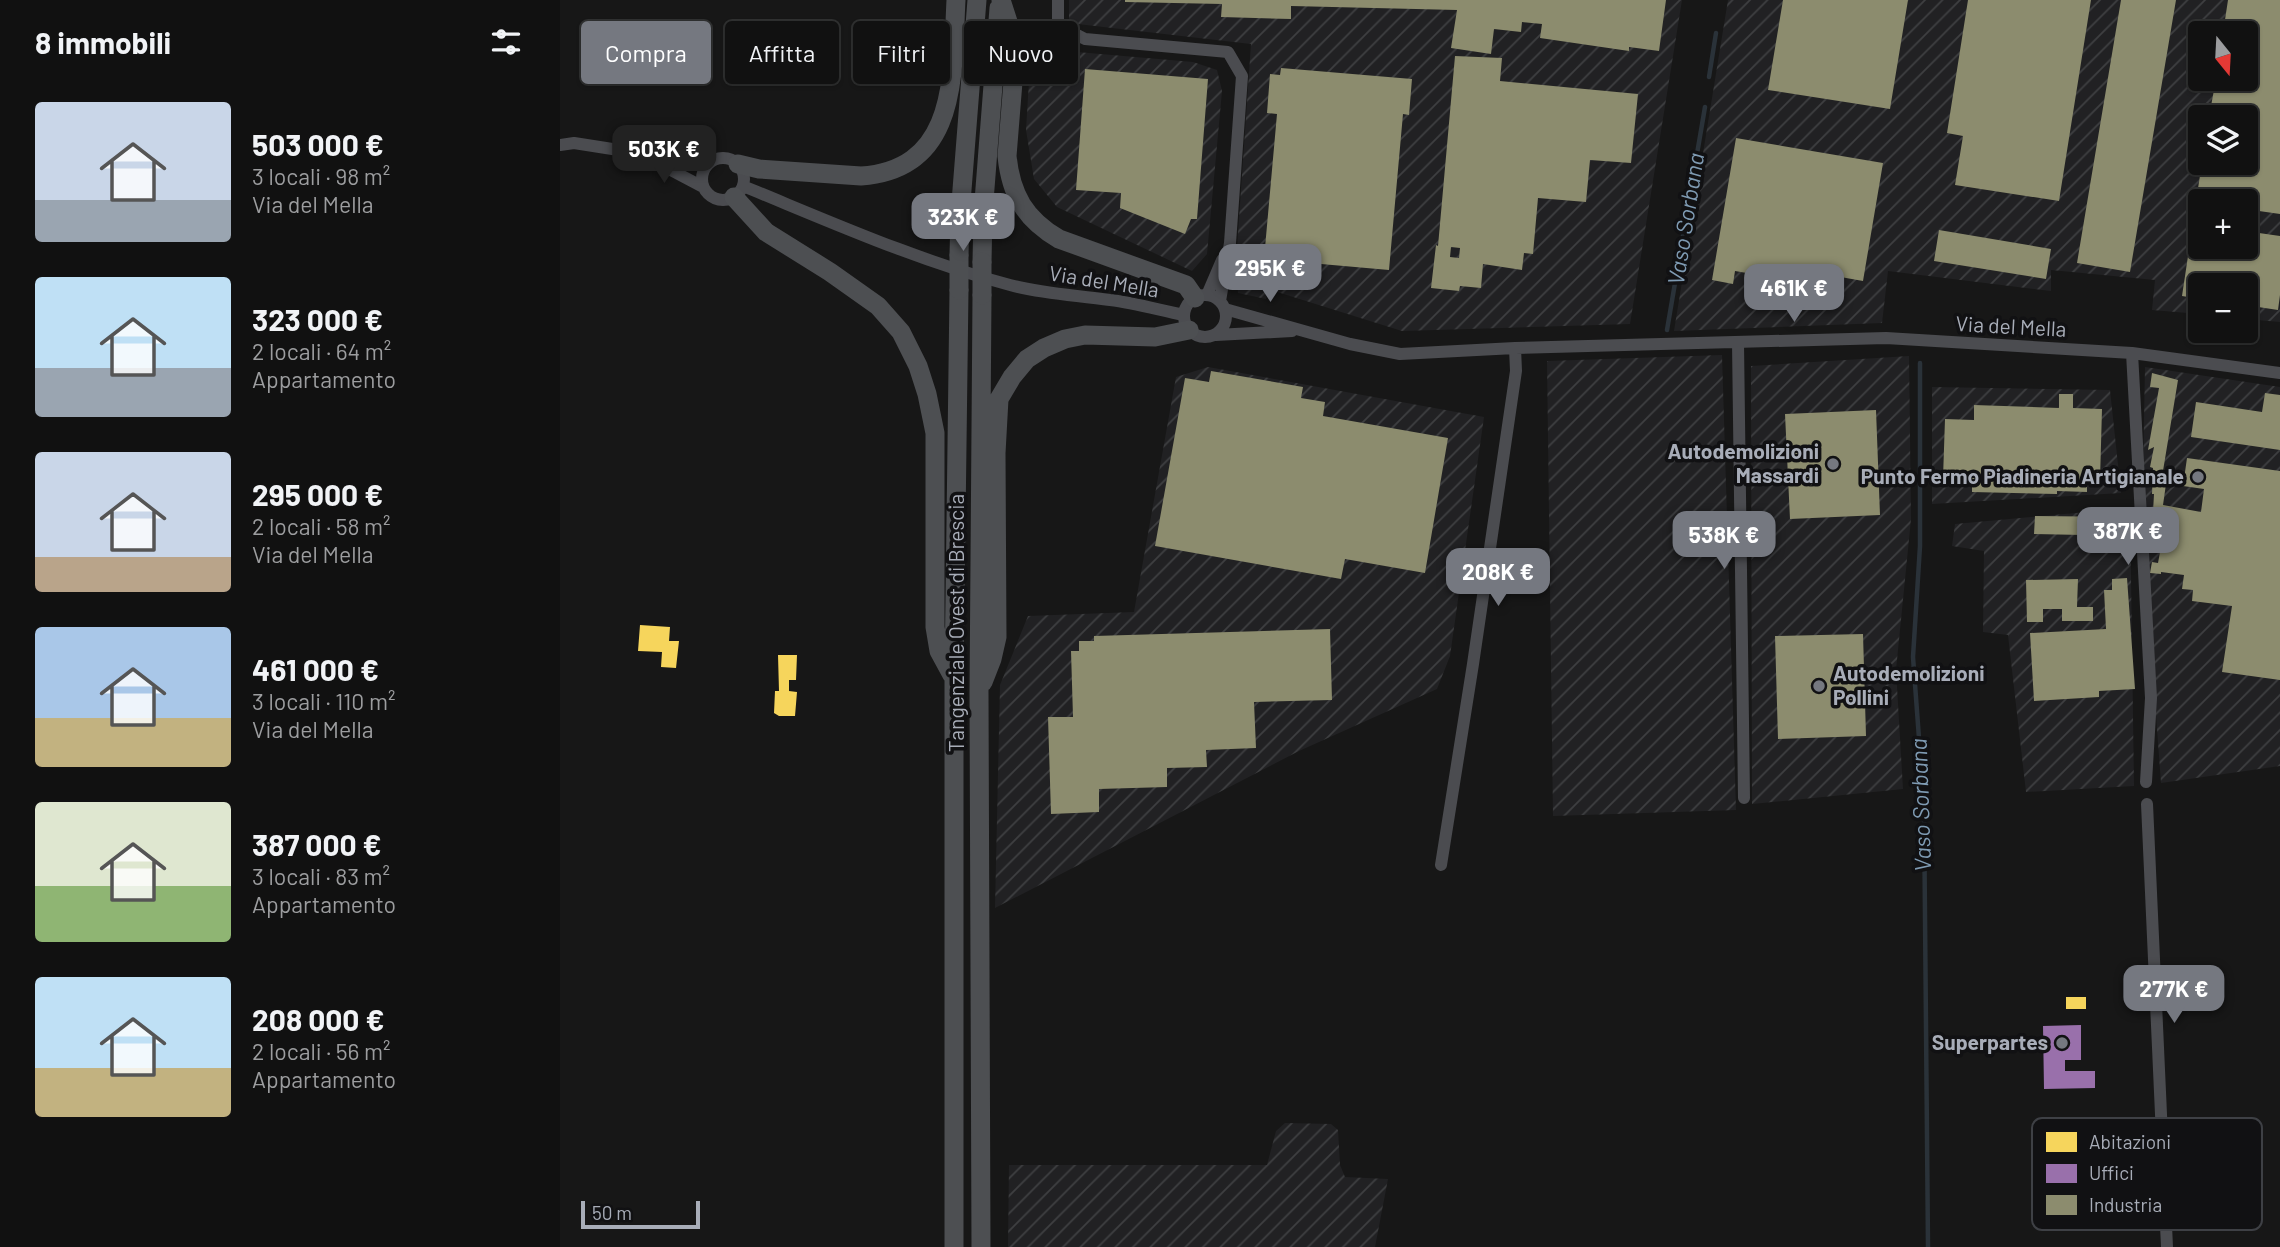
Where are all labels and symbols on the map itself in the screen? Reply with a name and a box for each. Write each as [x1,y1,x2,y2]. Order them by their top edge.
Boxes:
north arrow [2188,21,2258,91]
pin: 503K € [607,125,721,185]
water label: Vaso Sorbana [1661,151,1709,287]
pin: 323K € [906,194,1020,253]
pin: 295K € [1213,244,1327,304]
street label: Via del Mella [1047,259,1161,302]
pin: 461K € [1737,264,1851,324]
street label: Via del Mella [1955,310,2067,341]
place label: Autodemolizioni Massardi [1667,438,1819,487]
marker: Autodemolizioni Massardi [1825,456,1841,472]
place label: Punto Fermo Piadineria Artigianale [1861,463,2184,488]
marker: Punto Fermo Piadineria Artigianale [2190,469,2206,485]
street label: Tangenziale Ovest di Brescia [943,494,968,752]
pin: 387K € [2071,508,2185,567]
pin: 538K € [1667,512,1781,571]
pin: 208K € [1441,548,1555,608]
place label: Autodemolizioni Pollini [1833,660,1985,709]
marker: Autodemolizioni Pollini [1811,678,1827,694]
water label: Vaso Sorbana [1904,738,1936,872]
pin: 277K € [2117,965,2231,1025]
place label: Superpartes [1932,1029,2048,1054]
marker: Superpartes [2054,1035,2070,1051]
legend [2032,1118,2262,1230]
text: Abitazioni [2089,1130,2171,1153]
text: Uffici [2089,1161,2134,1184]
text: Industria [2089,1193,2162,1216]
scale bar [581,1198,700,1230]

